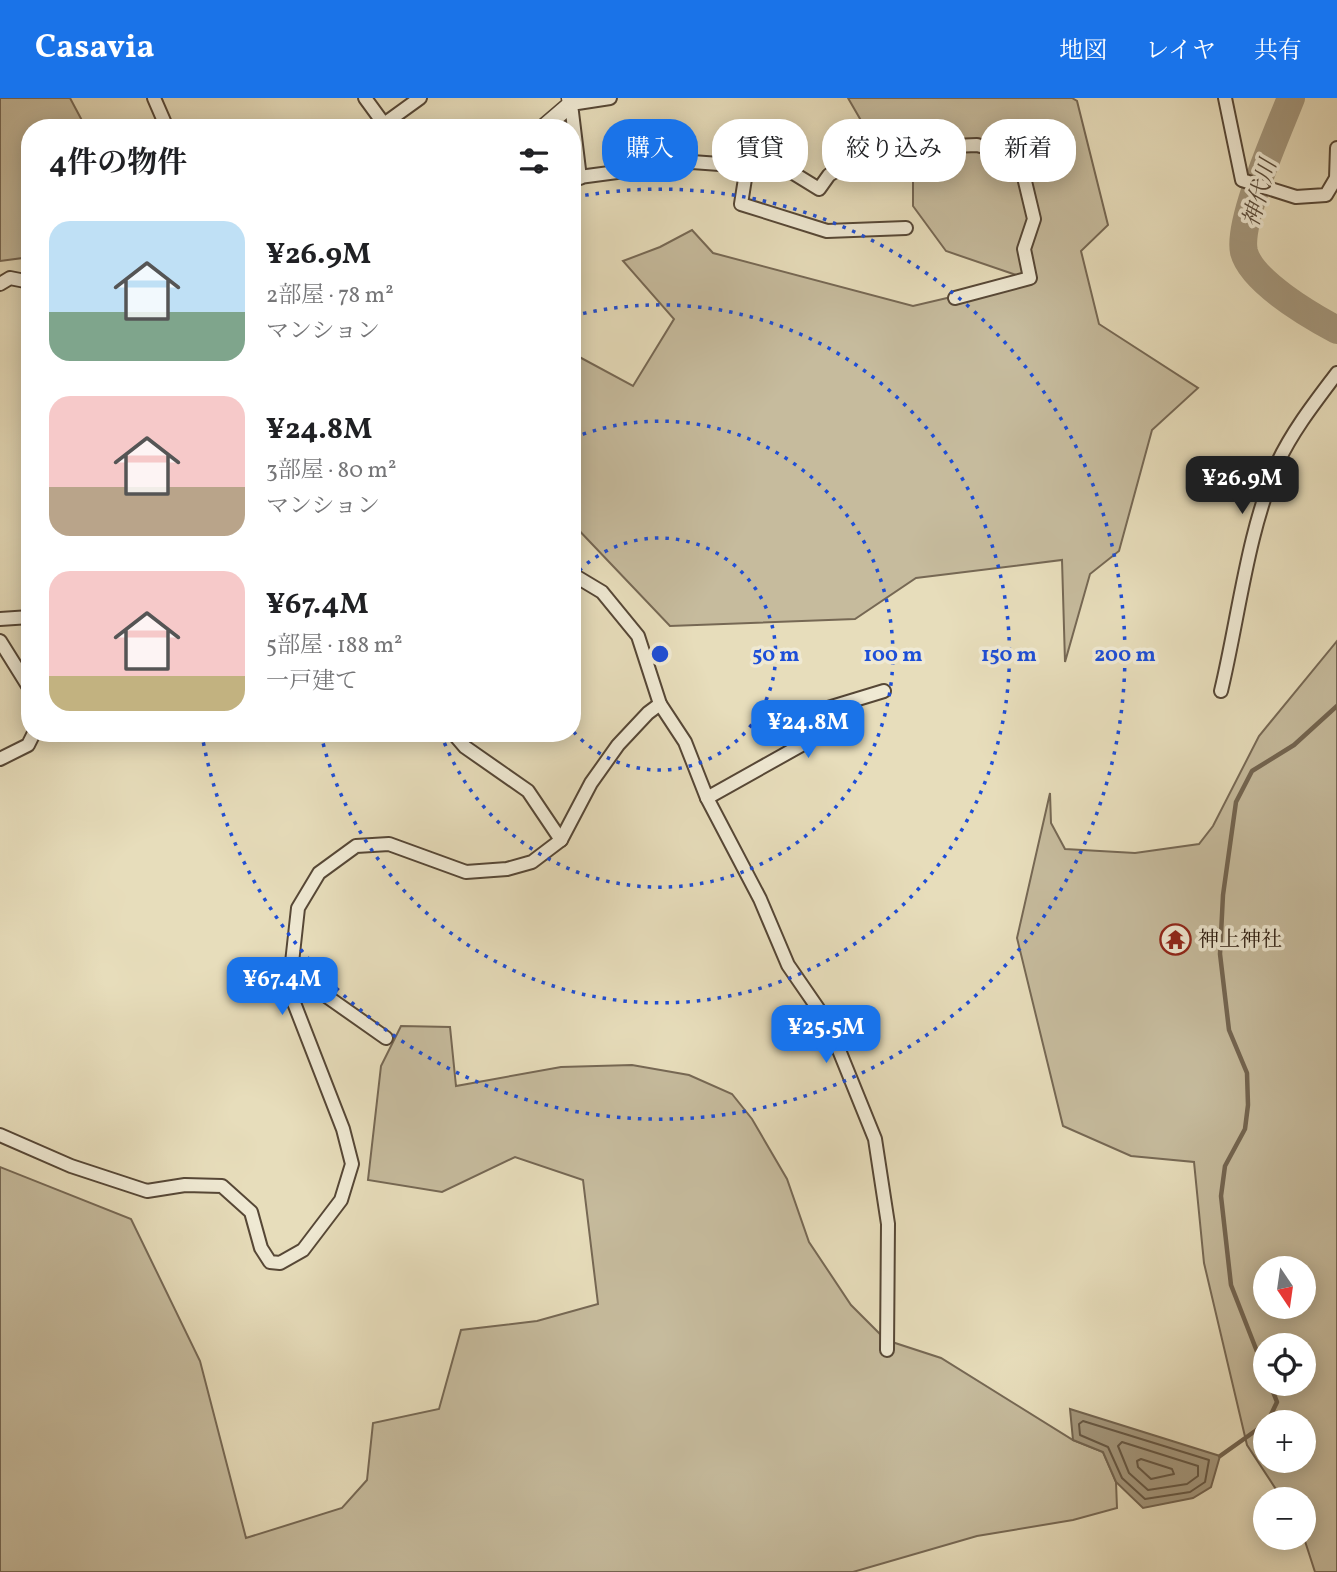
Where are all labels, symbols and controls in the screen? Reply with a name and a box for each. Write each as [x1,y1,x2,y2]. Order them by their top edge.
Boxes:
text: Casavia [35,26,155,72]
text: 地図 [1059,35,1107,69]
text: レイヤ [1145,35,1216,69]
text: 共有 [1254,35,1302,69]
chip: 購入 [602,119,698,182]
chip: 賃貸 [712,119,808,182]
chip: 絞り込み [822,119,966,182]
chip: 新着 [980,119,1076,182]
icon: filters [515,142,553,180]
text: 4件の物件 [49,143,187,185]
water label: 神代川 [1236,153,1287,231]
text: ¥26.9M [266,234,371,276]
icon: home [105,249,189,333]
text: 2部屋 · 78 m² [266,280,394,312]
text: マンション [266,316,380,348]
text: ¥24.8M [266,409,372,451]
icon: home [105,424,189,508]
text: 3部屋 · 80 m² [266,455,396,487]
pin: ¥26.9M [1185,456,1299,516]
text: ¥26.9M [1202,463,1282,495]
text: マンション [266,491,380,523]
text: ¥67.4M [266,584,368,626]
icon: home [105,599,189,683]
text: 5部屋 · 188 m² [266,630,403,662]
text: 50 m [752,641,800,670]
text: 100 m [863,641,923,670]
text: 150 m [981,641,1037,670]
text: 200 m [1094,641,1156,670]
centre of rings [648,642,672,666]
text: 一戸建て [266,666,358,698]
pin: ¥24.8M [751,700,865,760]
text: ¥24.8M [767,707,849,739]
temple icon: 神上神社 [1158,922,1192,956]
place label: 神上神社 [1198,926,1282,955]
pin: ¥67.4M [225,958,339,1017]
text: ¥67.4M [243,964,321,996]
pin: ¥25.5M [769,1006,883,1065]
text: ¥25.5M [787,1012,865,1044]
north arrow [1253,1256,1316,1320]
map controls [1253,1256,1316,1550]
button: locate [1253,1333,1316,1396]
button: + [1253,1410,1316,1473]
button: − [1253,1487,1316,1550]

